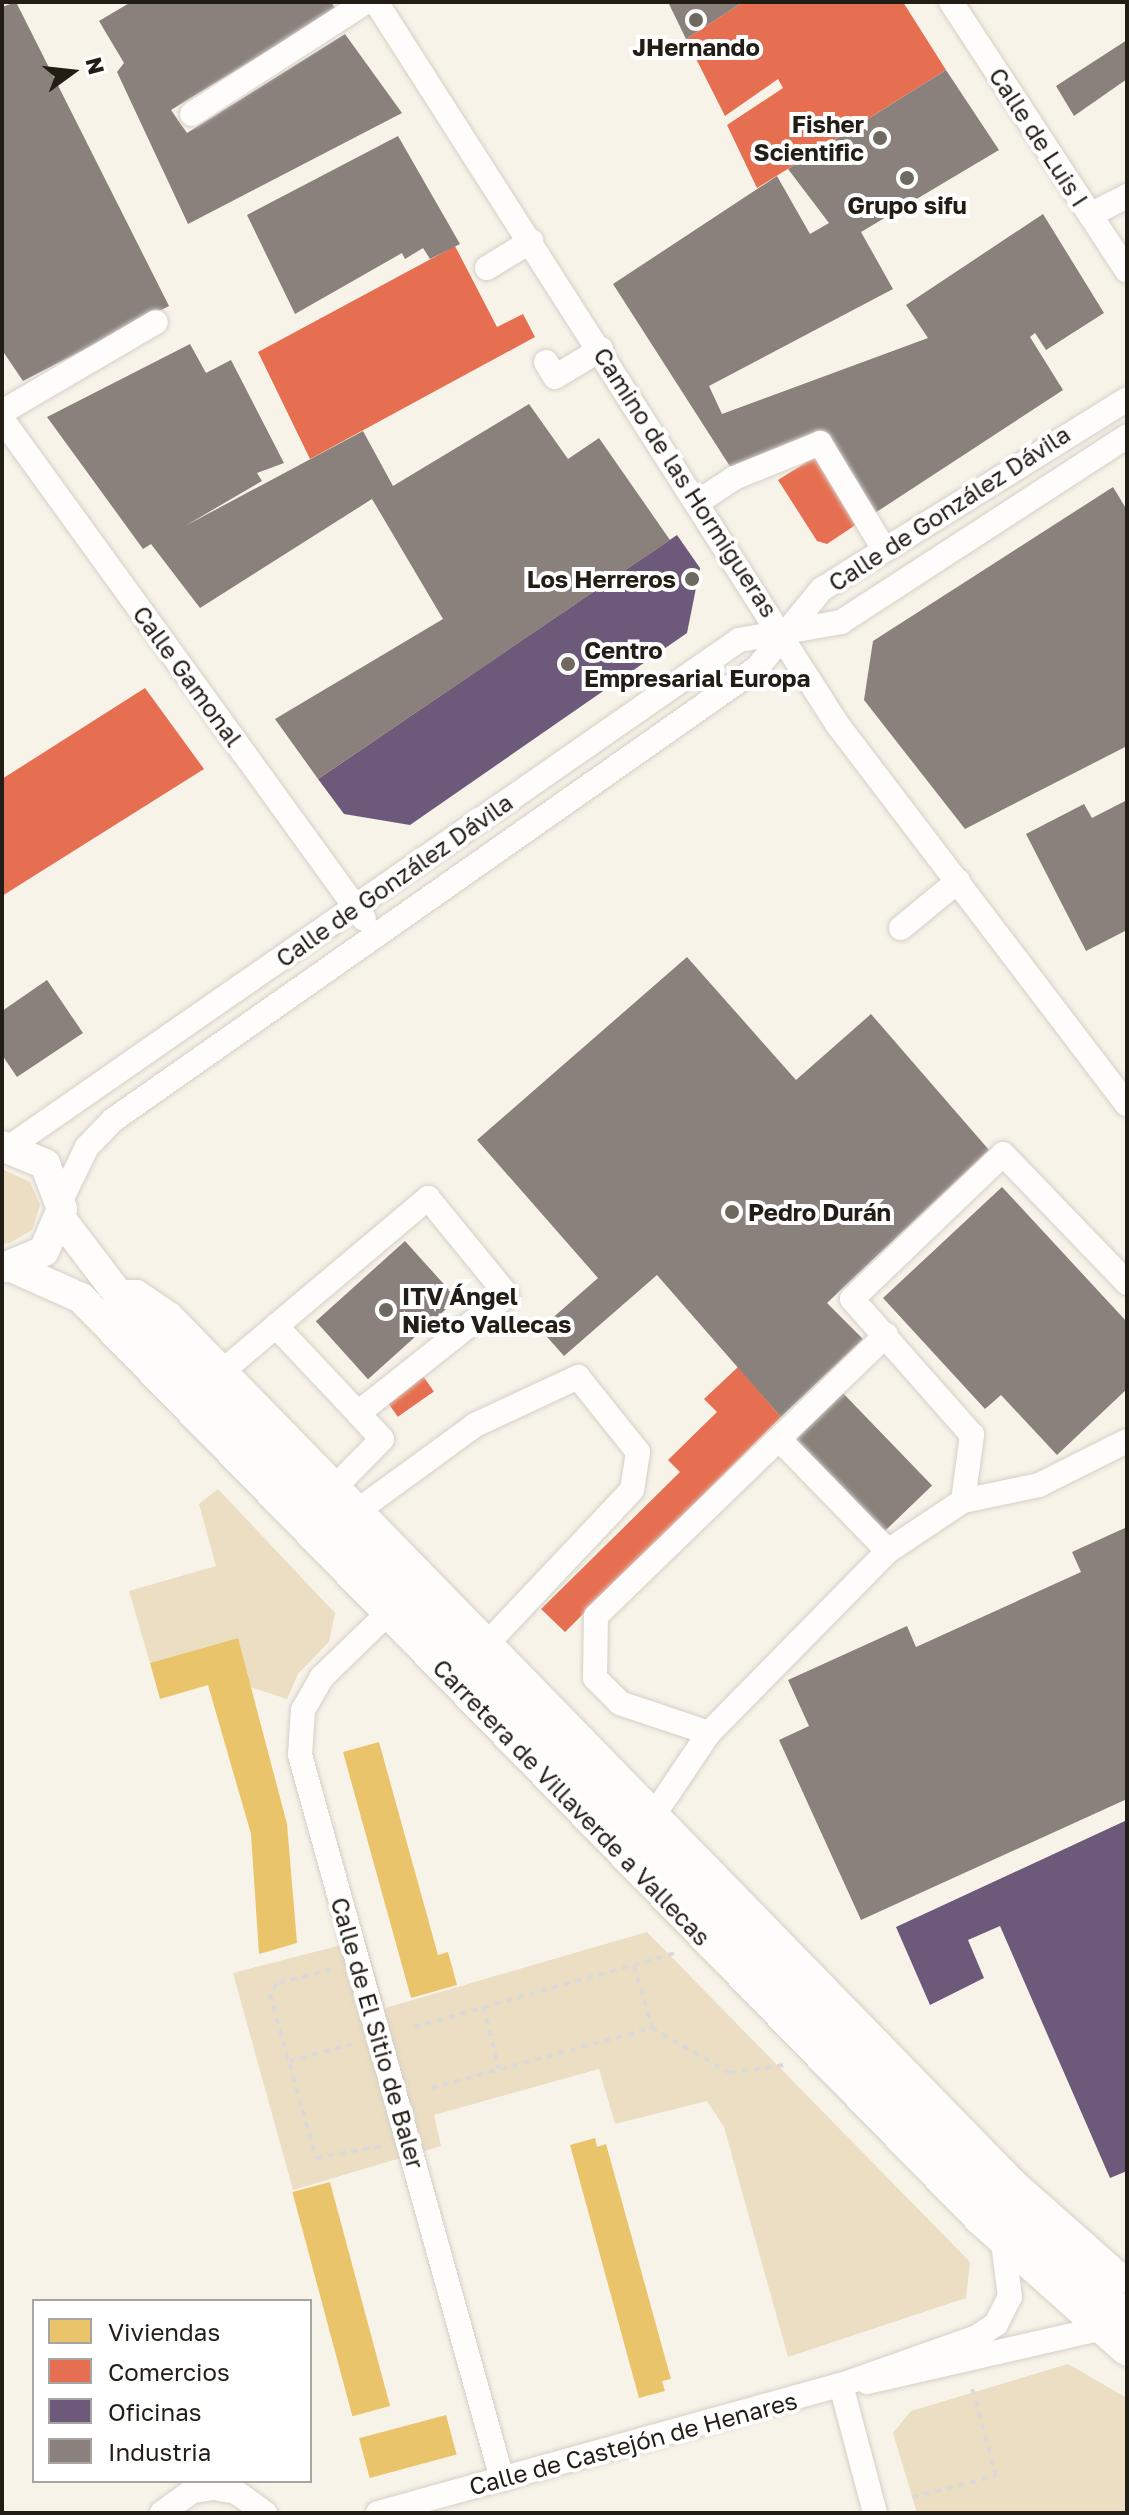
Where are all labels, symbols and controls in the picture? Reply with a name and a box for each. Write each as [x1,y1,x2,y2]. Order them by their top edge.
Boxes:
marker: JHernando [687,11,705,29]
north arrow [32,32,112,112]
place label: JHernando [632,33,760,61]
text: N [80,54,111,77]
street label: Calle de Luis I [983,62,1095,212]
place label: Fisher Scientific [754,110,864,166]
marker: Fisher Scientific [871,129,889,147]
marker: Grupo sifu [898,169,916,187]
place label: Grupo sifu [847,191,967,219]
street label: Camino de las Hormigueras [588,342,784,622]
street label: Calle de González Dávila [823,419,1075,597]
place label: Los Herreros [527,565,676,593]
marker: Los Herreros [683,570,701,588]
street label: Calle Gamonal [127,600,249,752]
place label: Centro Empresarial Europa [584,636,810,692]
marker: Centro Empresarial Europa [559,655,577,673]
street label: Calle de González Dávila [270,787,518,973]
place label: Pedro Durán [748,1198,891,1226]
marker: Pedro Durán [723,1203,741,1221]
place label: ITV Ángel Nieto Vallecas [402,1282,572,1338]
marker: ITV Ángel Nieto Vallecas [377,1301,395,1319]
street label: Carretera de Villaverde a Vallecas [427,1653,717,1951]
street label: Calle de El Sitio de Baler [325,1894,431,2172]
legend [32,2299,312,2483]
text: Viviendas [108,2317,220,2346]
text: Comercios [108,2357,230,2386]
street label: Calle de Castejón de Henares [466,2385,800,2501]
text: Oficinas [108,2397,202,2426]
text: Industria [108,2437,211,2466]

